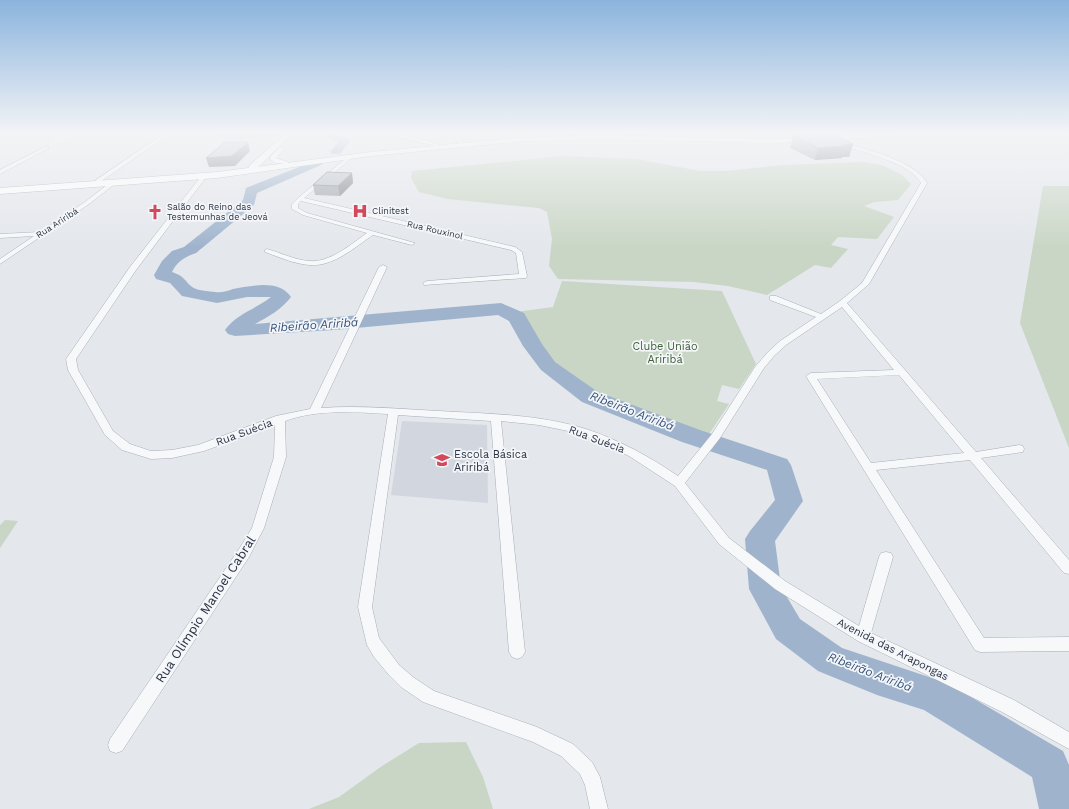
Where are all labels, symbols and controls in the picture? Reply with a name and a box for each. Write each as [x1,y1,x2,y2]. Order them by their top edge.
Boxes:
place label: Salão do Reino das Testemunhas de Jeová [167,202,268,222]
hospital icon: Clinitest [351,202,369,220]
church icon: Salão do Reino das Testemunhas de Jeová [146,203,164,221]
street label: Rua Ariribá [34,206,80,240]
place label: Clinitest [372,206,409,216]
street label: Rua Rouxinol [406,219,464,241]
water label: Ribeirão Ariribá [269,315,359,335]
park label: Clube União Ariribá [633,340,698,366]
water label: Ribeirão Ariribá [588,389,676,434]
street label: Rua Suécia [214,416,274,449]
street label: Rua Suécia [567,423,627,456]
place label: Escola Básica Ariribá [454,448,527,474]
school or university icon: Escola Básica Ariribá [433,451,451,469]
street label: Rua Olímpio Manoel Cabral [152,533,259,685]
street label: Avenida das Arapongas [835,616,951,683]
water label: Ribeirão Ariribá [826,650,914,695]

